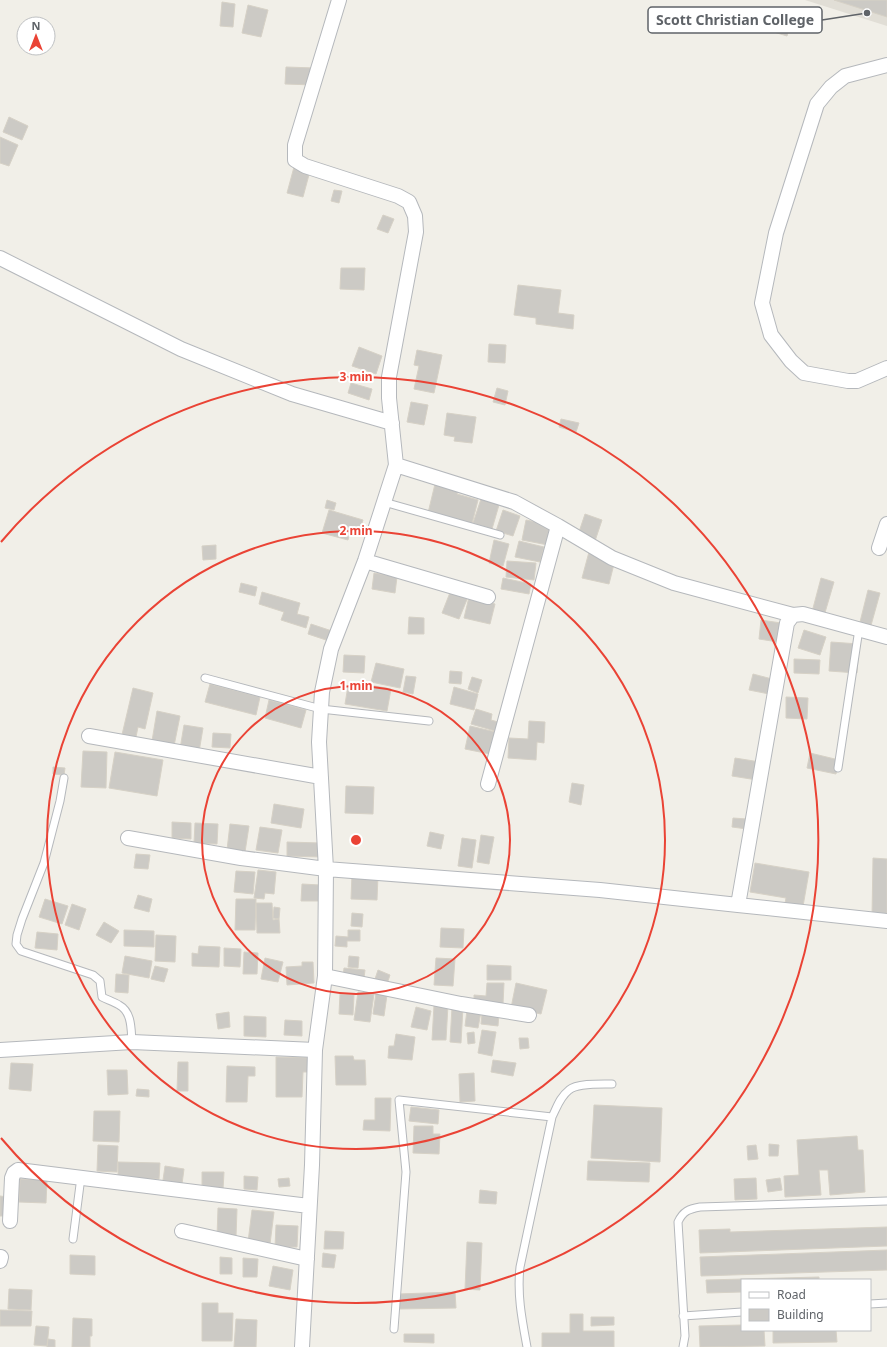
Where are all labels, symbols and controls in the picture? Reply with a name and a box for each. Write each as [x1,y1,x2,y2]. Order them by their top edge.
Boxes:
callout: Scott Christian College [648,7,822,33]
text: Scott Christian College [656,10,814,29]
north arrow [16,16,56,56]
text: N [32,18,40,33]
text: 3 min [339,368,373,385]
text: 2 min [339,522,373,539]
text: 1 min [339,677,373,694]
centre of rings [349,833,363,847]
legend [741,1279,871,1331]
text: Road [777,1286,806,1303]
text: Building [777,1306,824,1323]

